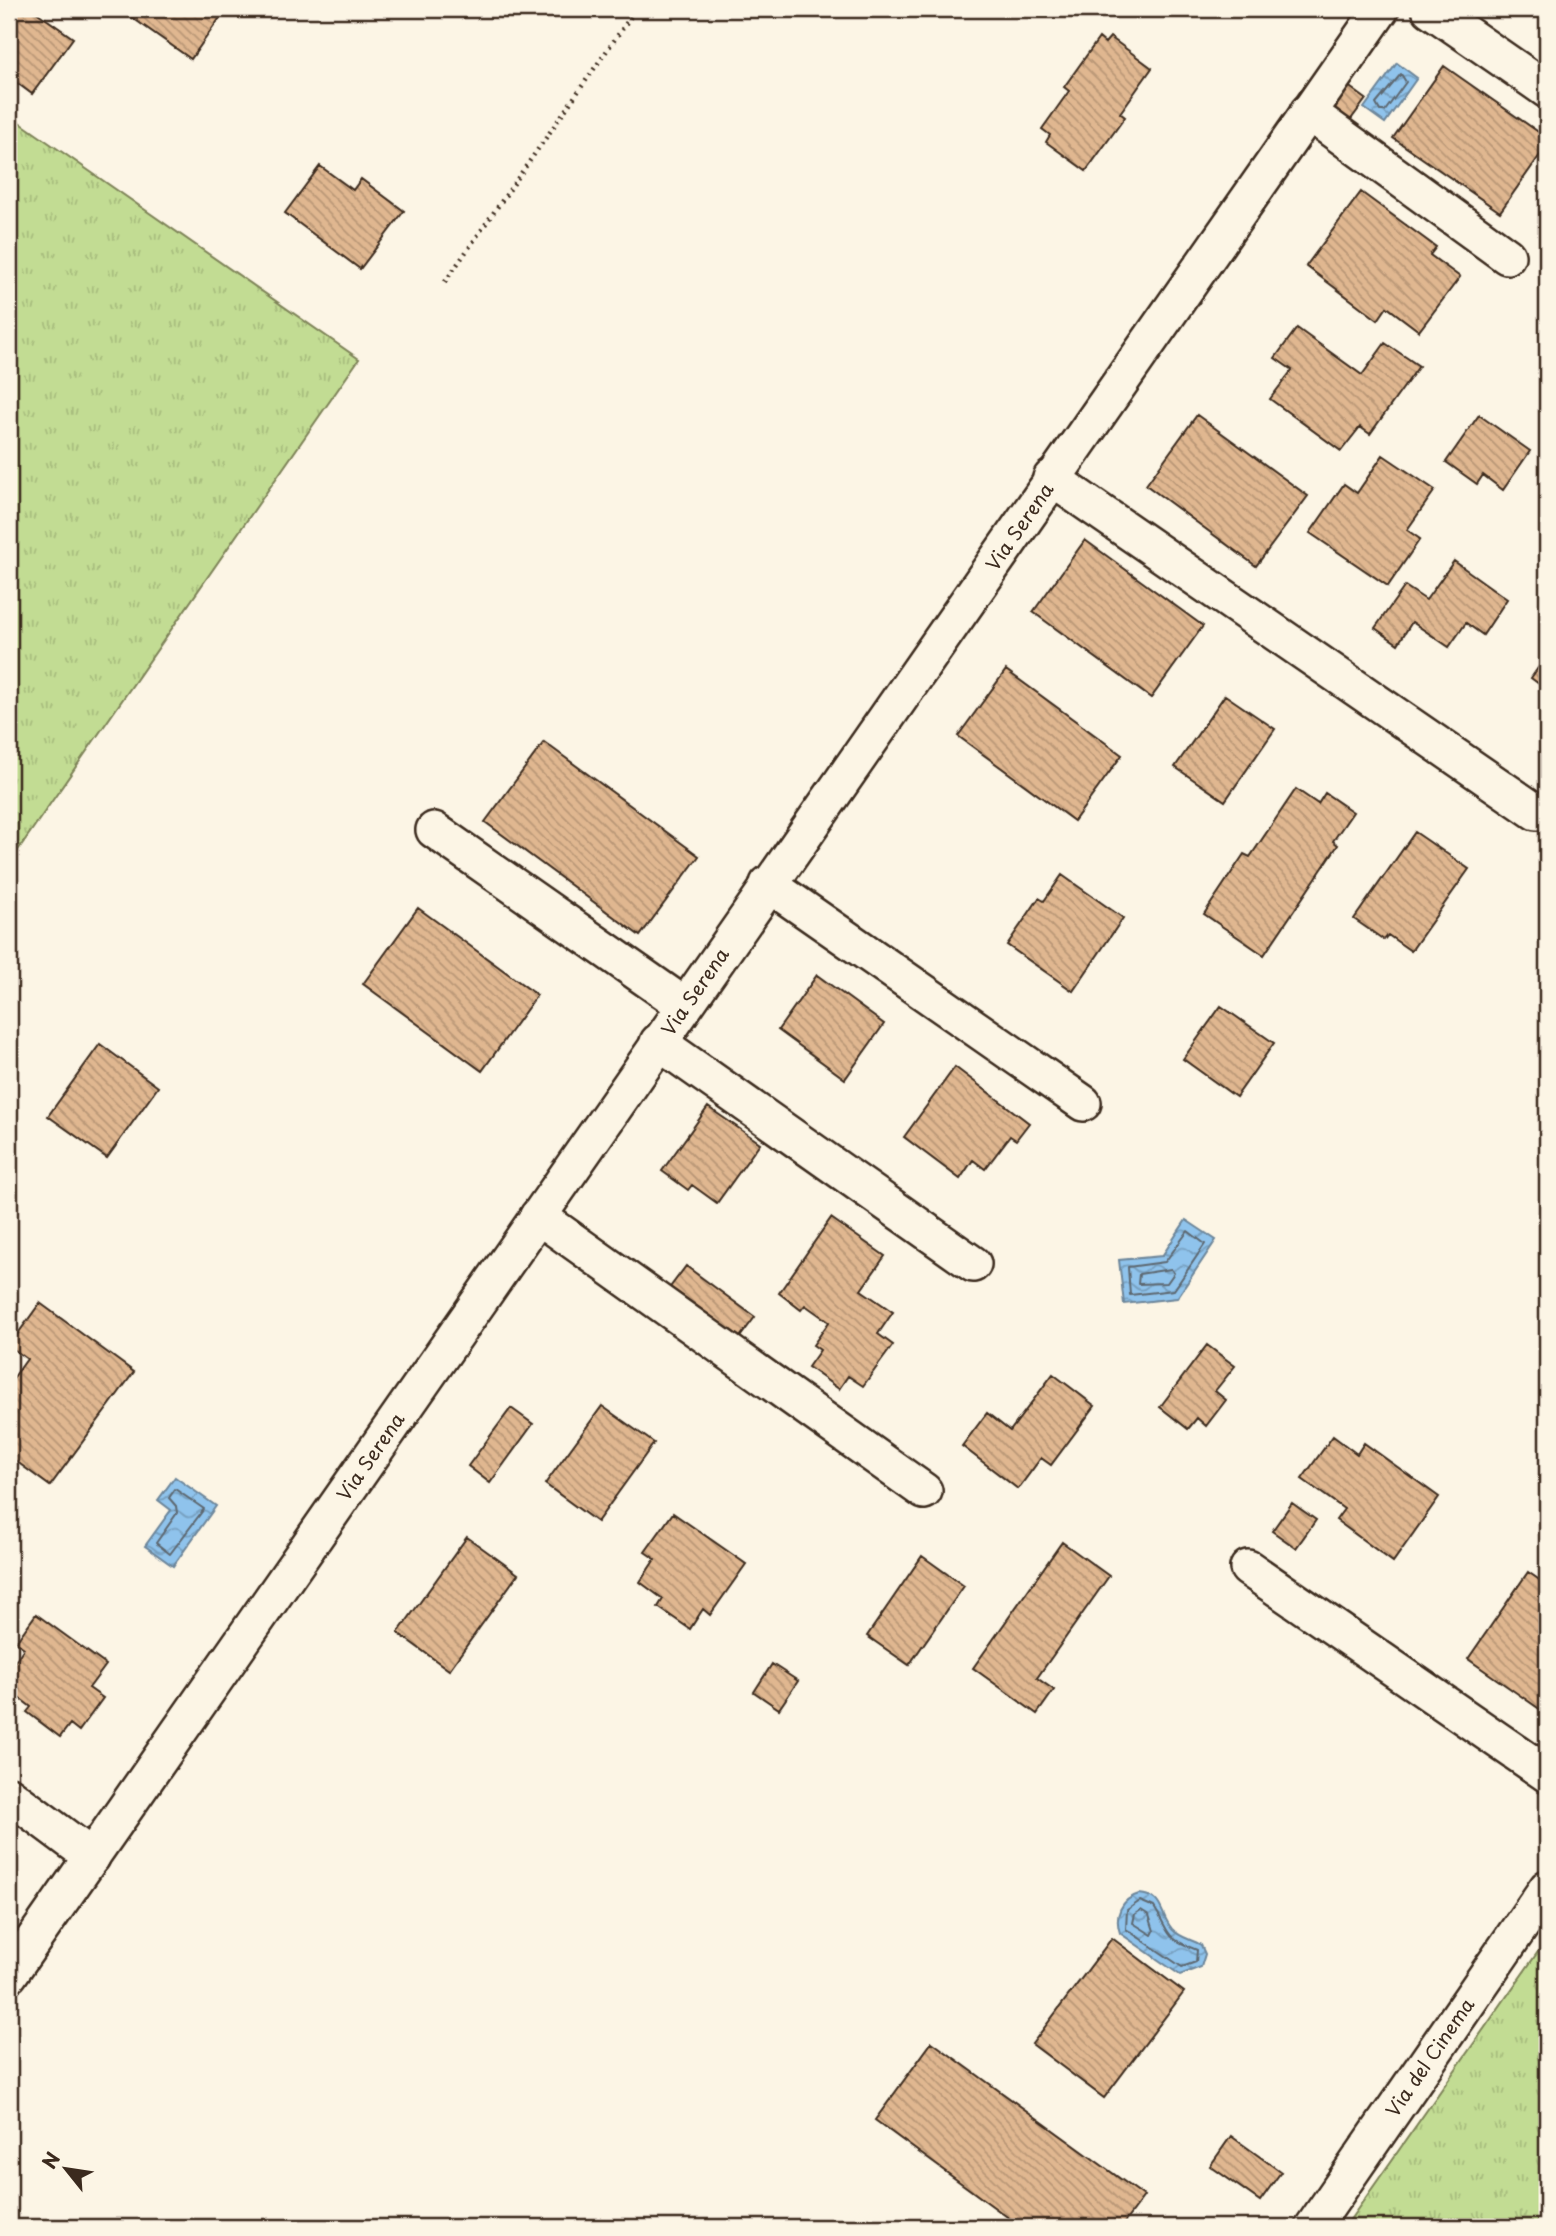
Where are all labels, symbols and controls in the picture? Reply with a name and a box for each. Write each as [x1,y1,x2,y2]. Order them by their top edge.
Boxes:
street label: Via Serena [978,476,1060,576]
street label: Via Serena [654,941,735,1041]
street label: Via Serena [329,1406,411,1506]
street label: Via del Cinema [1378,1992,1480,2122]
north arrow [32,2134,102,2204]
text: N [35,2146,66,2174]

